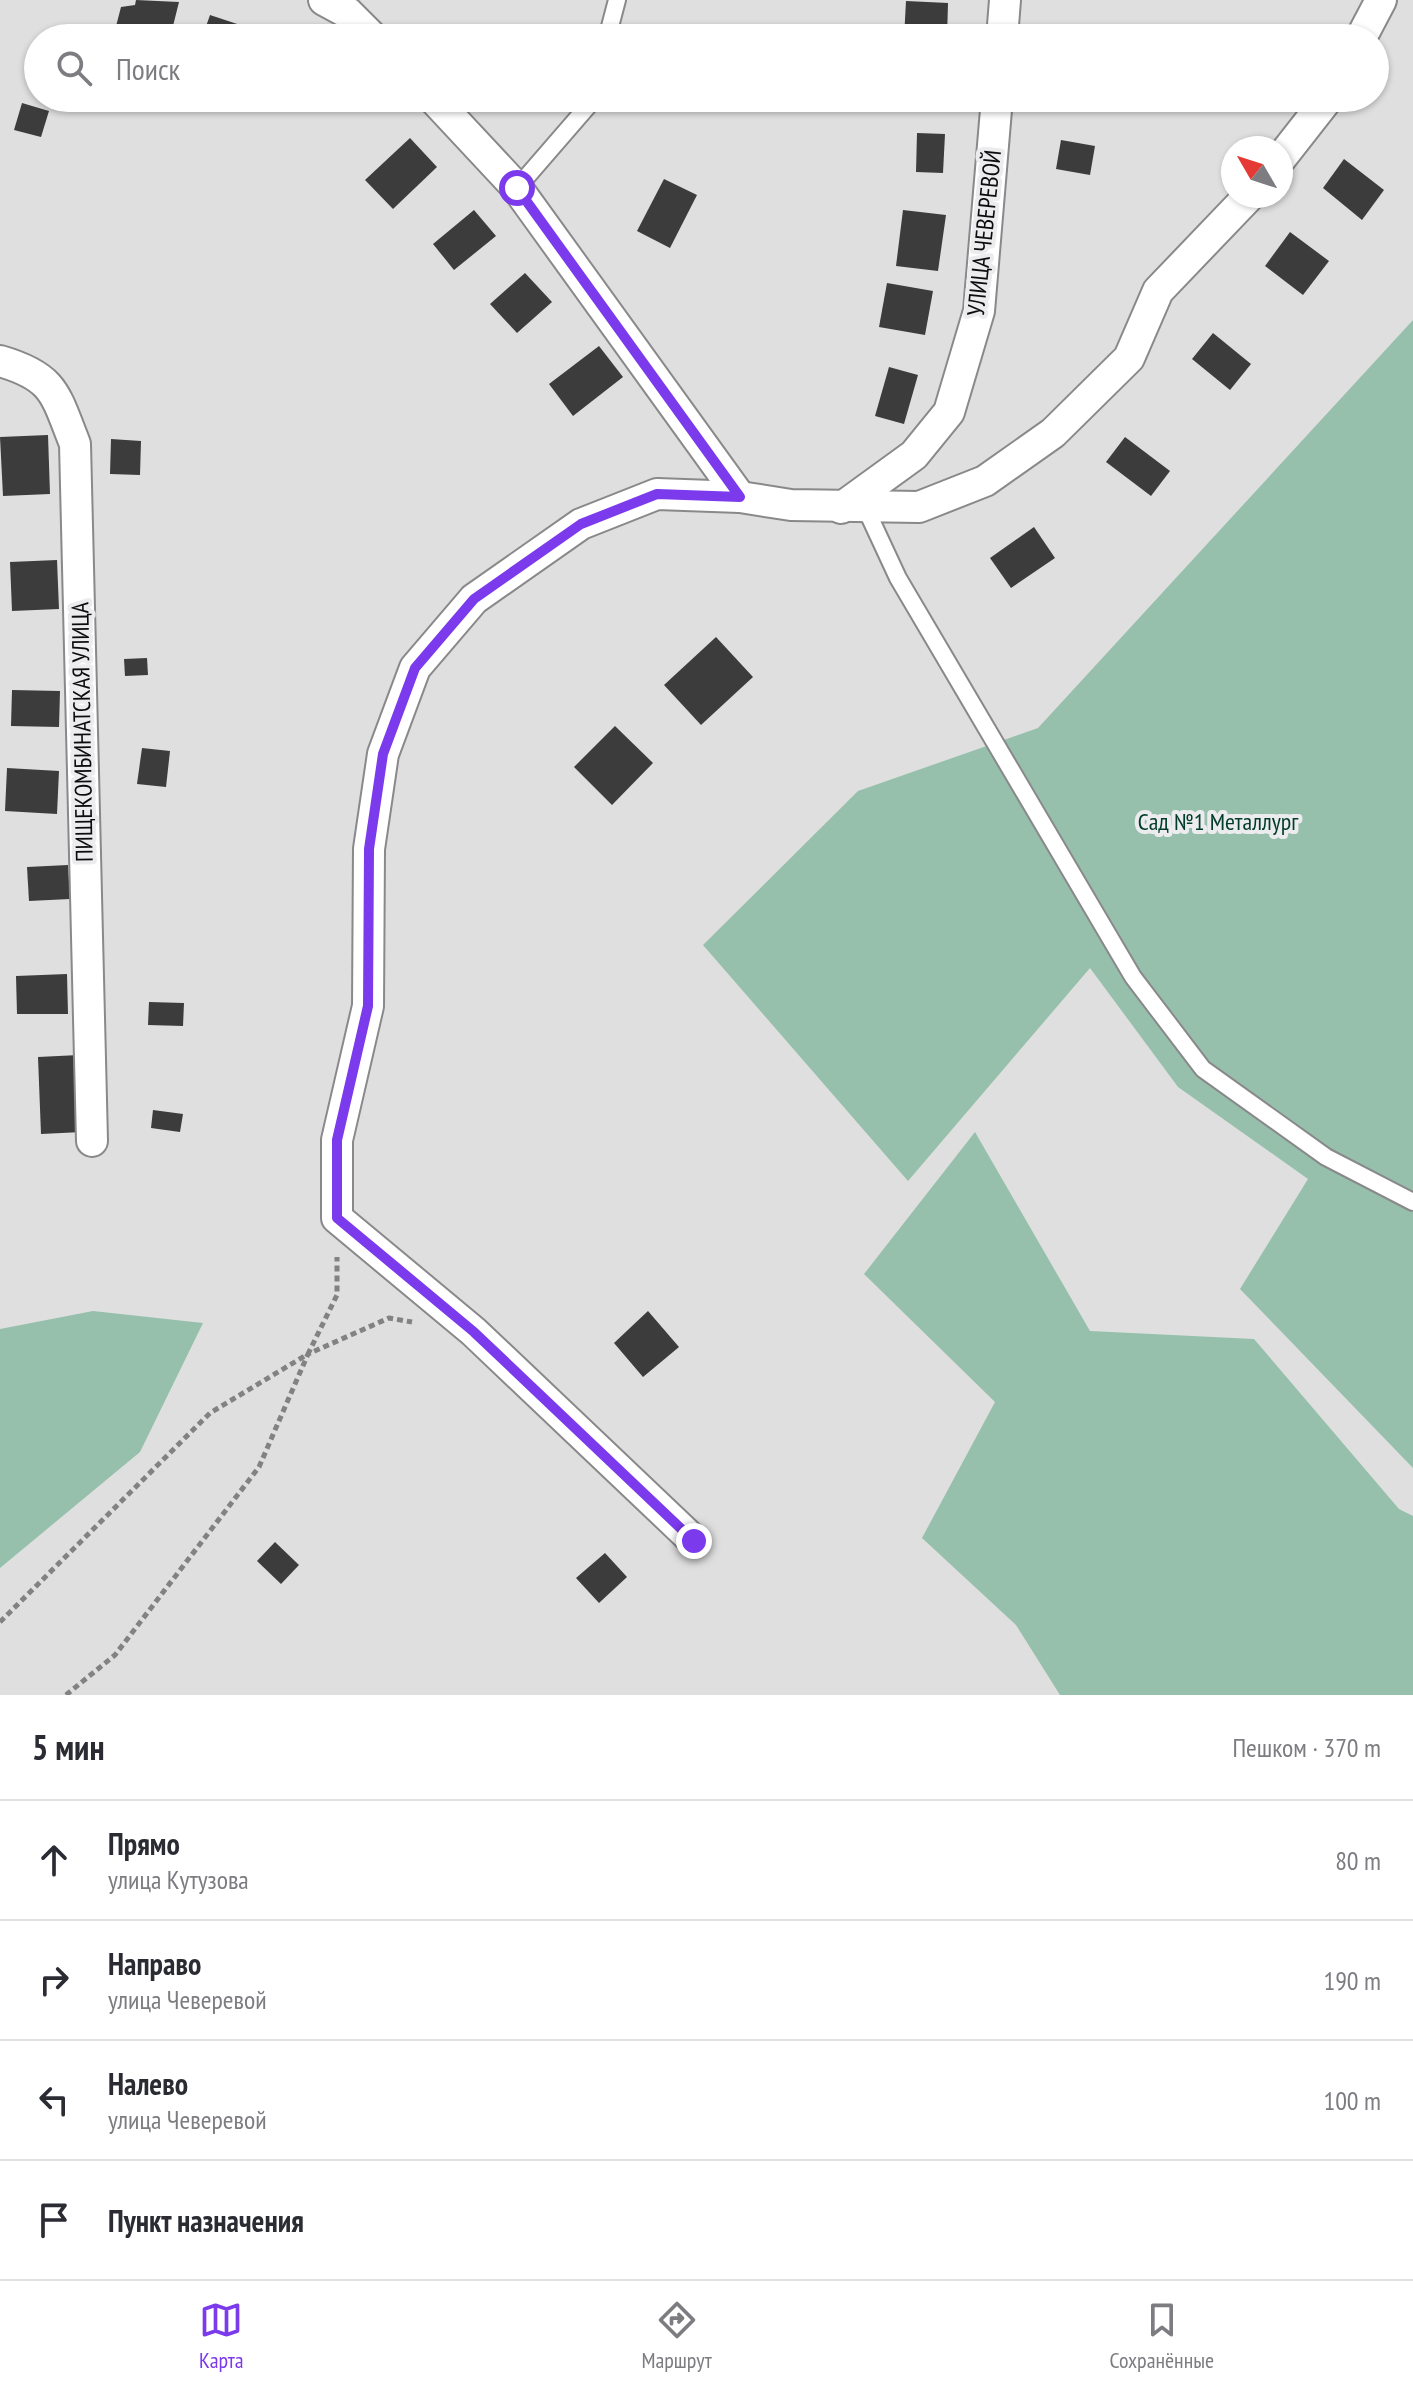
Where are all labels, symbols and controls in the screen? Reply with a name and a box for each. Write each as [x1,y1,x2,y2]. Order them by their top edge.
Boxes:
search box [24,24,1389,112]
icon: search [52,46,96,90]
text: Поиск [116,49,180,88]
north arrow [1221,136,1293,208]
street label: УЛИЦА ЧЕВЕРЕВОЙ [960,148,1008,318]
route start [499,170,535,206]
street label: ПИЩЕКОМБИНАТСКАЯ УЛИЦА [64,601,100,862]
park label: Сад №1 Металлург [1138,806,1299,837]
route end [676,1523,712,1559]
text: 5 мин [32,1725,105,1769]
text: Пешком · 370 m [1232,1731,1381,1764]
text: Прямо [108,1824,180,1863]
icon: ahead [32,1838,76,1882]
text: 80 m [1335,1844,1381,1877]
text: улица Кутузова [108,1863,249,1896]
text: Направо [108,1944,201,1983]
icon: right [32,1958,76,2002]
text: 190 m [1323,1964,1381,1997]
text: улица Чеверевой [108,1983,267,2016]
text: Налево [108,2064,188,2103]
icon: left [32,2078,76,2122]
text: 100 m [1323,2084,1381,2117]
text: улица Чеверевой [108,2103,267,2136]
icon: arrive [32,2198,76,2242]
text: Пункт назначения [108,2201,304,2240]
tab: Карта [199,2298,244,2374]
tab: Маршрут [641,2298,712,2374]
tab: Сохранённые [1109,2298,1214,2374]

